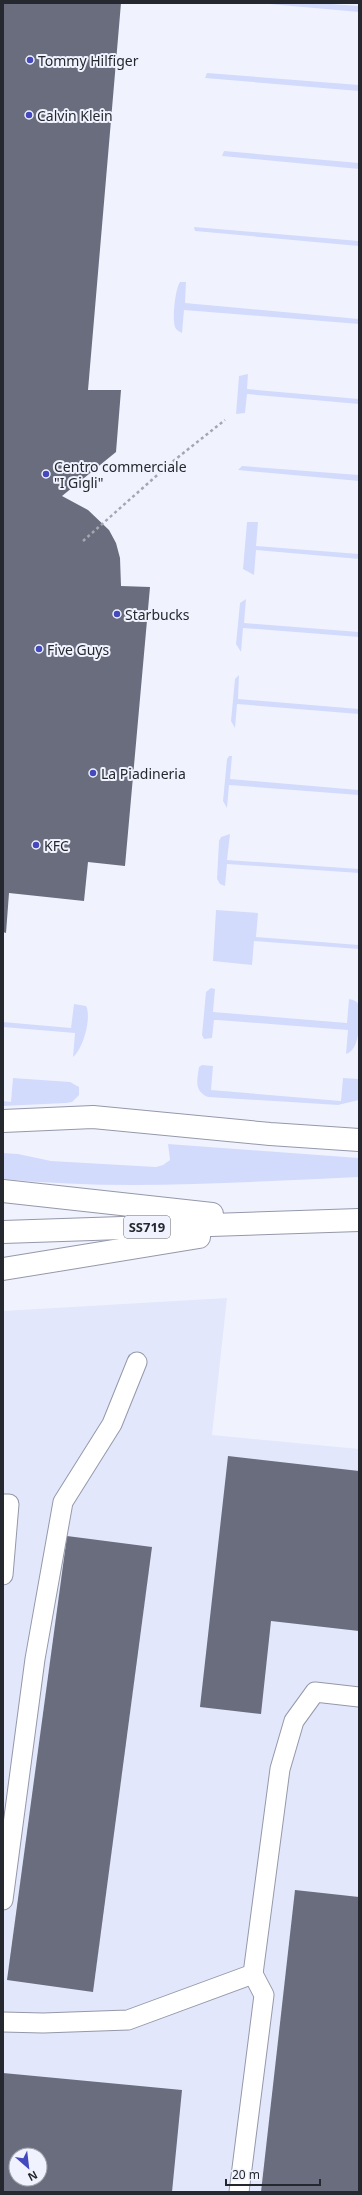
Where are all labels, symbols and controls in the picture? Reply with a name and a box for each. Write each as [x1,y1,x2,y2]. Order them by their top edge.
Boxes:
place label: Tommy Hilfiger [38,51,139,70]
marker: Tommy Hilfiger [25,55,35,65]
place label: Calvin Klein [37,106,113,125]
marker: Calvin Klein [24,110,34,120]
place label: Centro commerciale "I Gigli" [54,457,187,492]
marker: Centro commerciale "I Gigli" [41,469,51,479]
place label: Starbucks [125,605,190,624]
marker: Starbucks [112,609,122,619]
place label: Five Guys [47,640,110,659]
marker: Five Guys [34,644,44,654]
place label: La Piadineria [101,764,186,783]
marker: La Piadineria [88,768,98,778]
place label: KFC [44,836,69,855]
marker: KFC [31,840,41,850]
road number: SS719 [124,1216,170,1238]
north arrow [8,2147,48,2187]
scale bar [226,2161,320,2187]
text: 20 m [232,2166,260,2183]
text: N [25,2168,40,2185]

